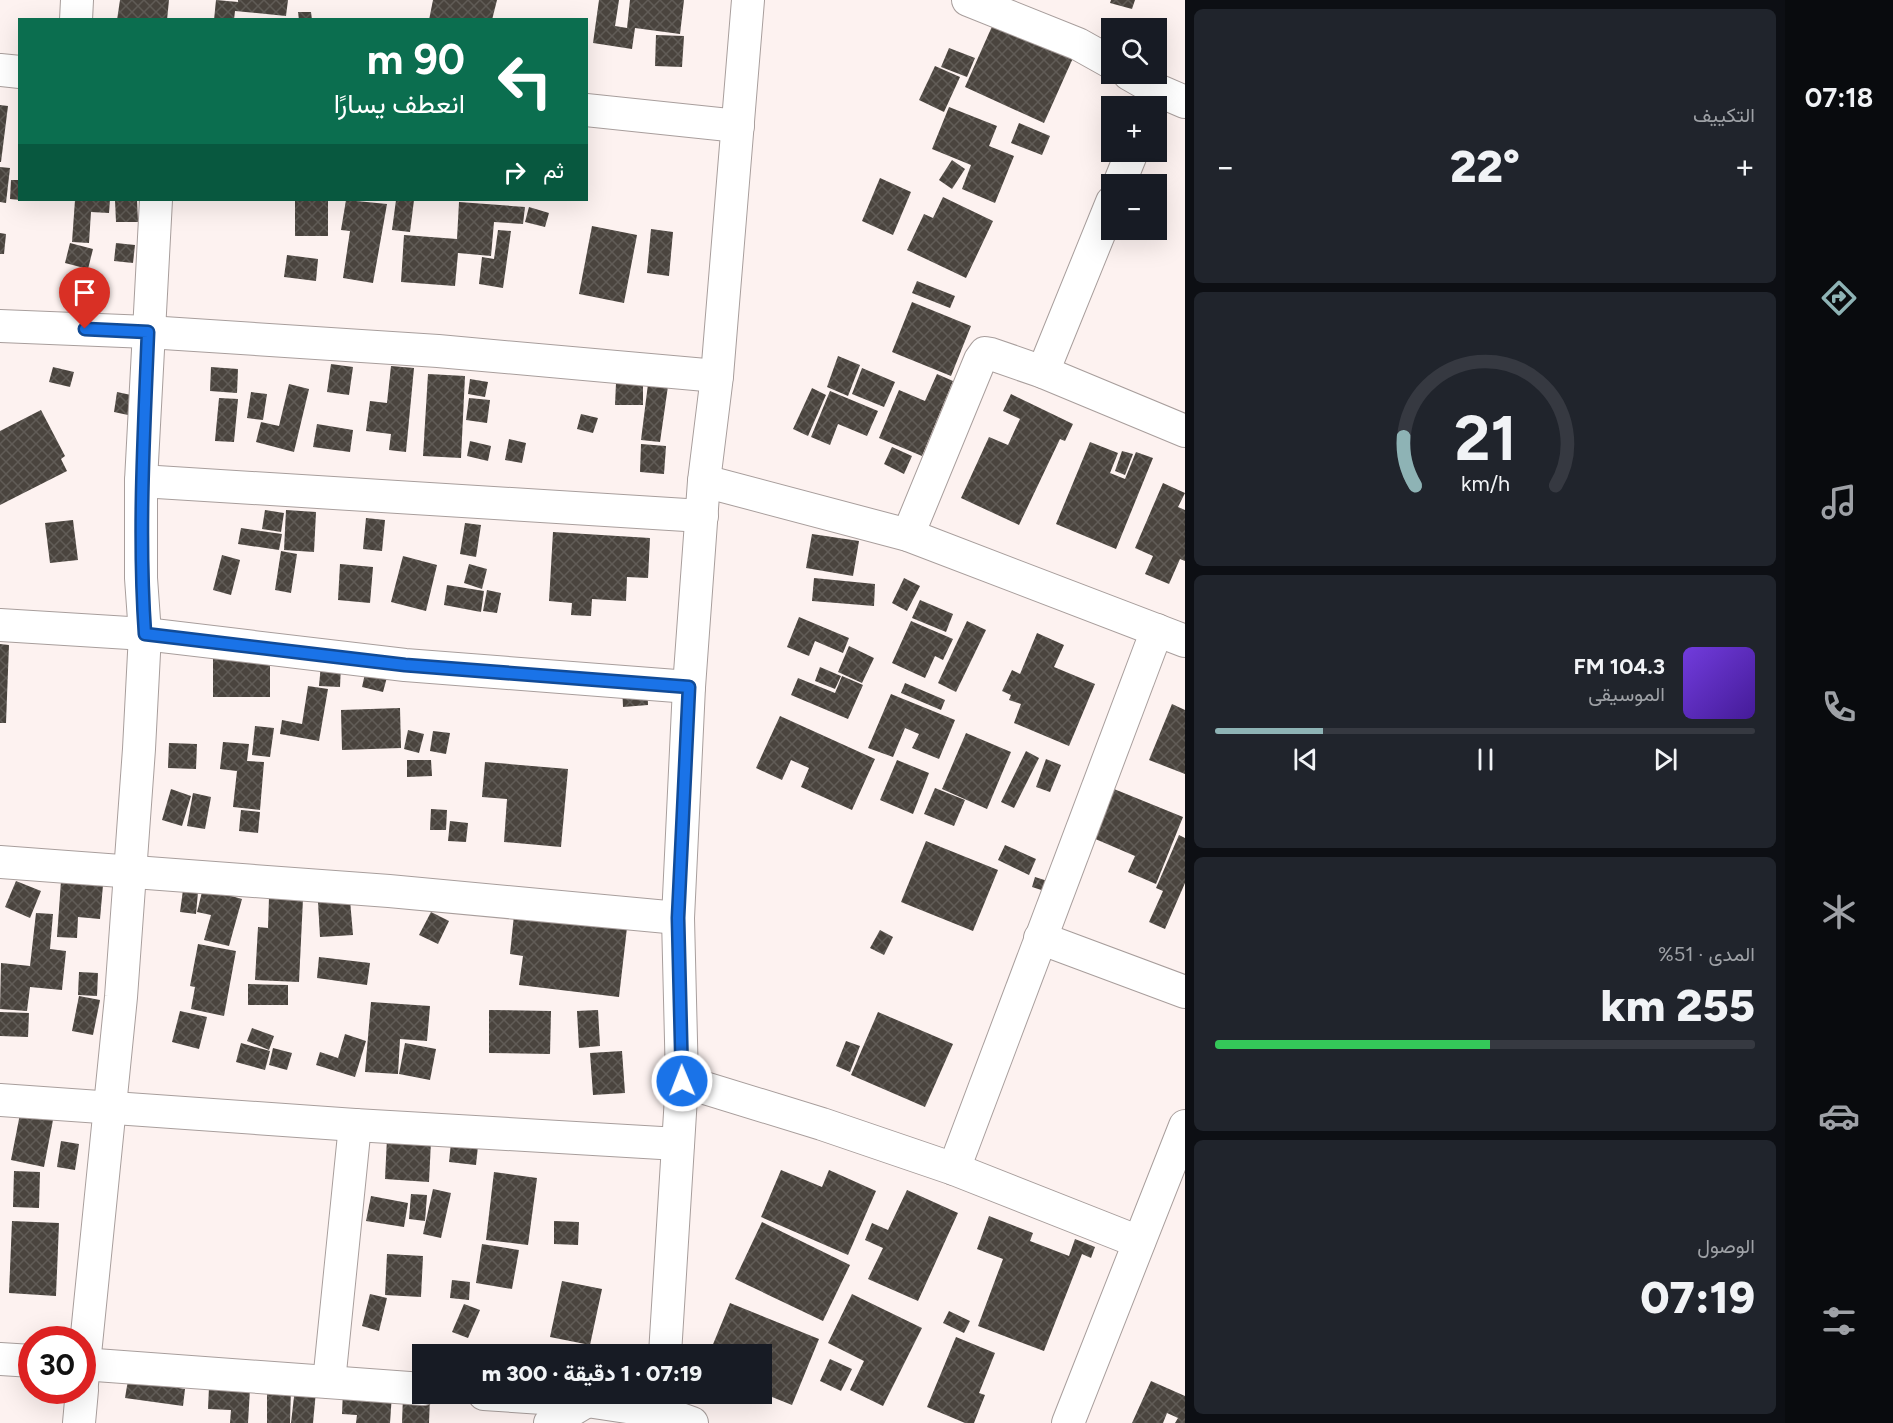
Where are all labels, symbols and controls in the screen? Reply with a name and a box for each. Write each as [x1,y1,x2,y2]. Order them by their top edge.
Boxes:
map controls [1101,18,1167,240]
button: search [1101,18,1167,84]
text: 90 m [367,34,465,85]
icon: left [486,42,564,120]
text: 07:18 [1805,81,1873,114]
text: انعطف يسارًا [334,87,465,120]
button: + [1101,96,1167,162]
text: التكييف [1693,103,1755,127]
text: 22° [1450,139,1520,193]
text: − [1215,147,1236,186]
text: + [1734,147,1755,186]
icon: right [498,156,531,189]
text: ثم [543,157,564,184]
button: − [1101,174,1167,240]
pin [59,267,110,329]
icon: arrive [68,276,101,309]
icon: directions [1818,277,1860,319]
text: 21 [1454,401,1516,476]
text: km/h [1461,471,1509,496]
icon: music [1818,481,1860,523]
text: 104.3 FM [1574,653,1665,680]
text: الموسيقى [1588,682,1665,706]
icon: phone [1818,686,1860,728]
icon: previous [1289,743,1322,776]
icon: pause [1469,743,1502,776]
icon: next [1649,743,1682,776]
icon: climate [1818,891,1860,933]
text: المدى · 51% [1658,942,1755,966]
text: 255 km [1601,978,1755,1032]
position arrow [650,1049,714,1113]
icon: car [1818,1095,1860,1137]
text: الوصول [1697,1234,1755,1258]
text: 07:19 [1640,1270,1755,1324]
icon: filters [1818,1300,1860,1342]
speed limit sign: 30 [18,1326,96,1404]
text: 07:19 · 1 دقيقة · 300 m [482,1360,702,1387]

